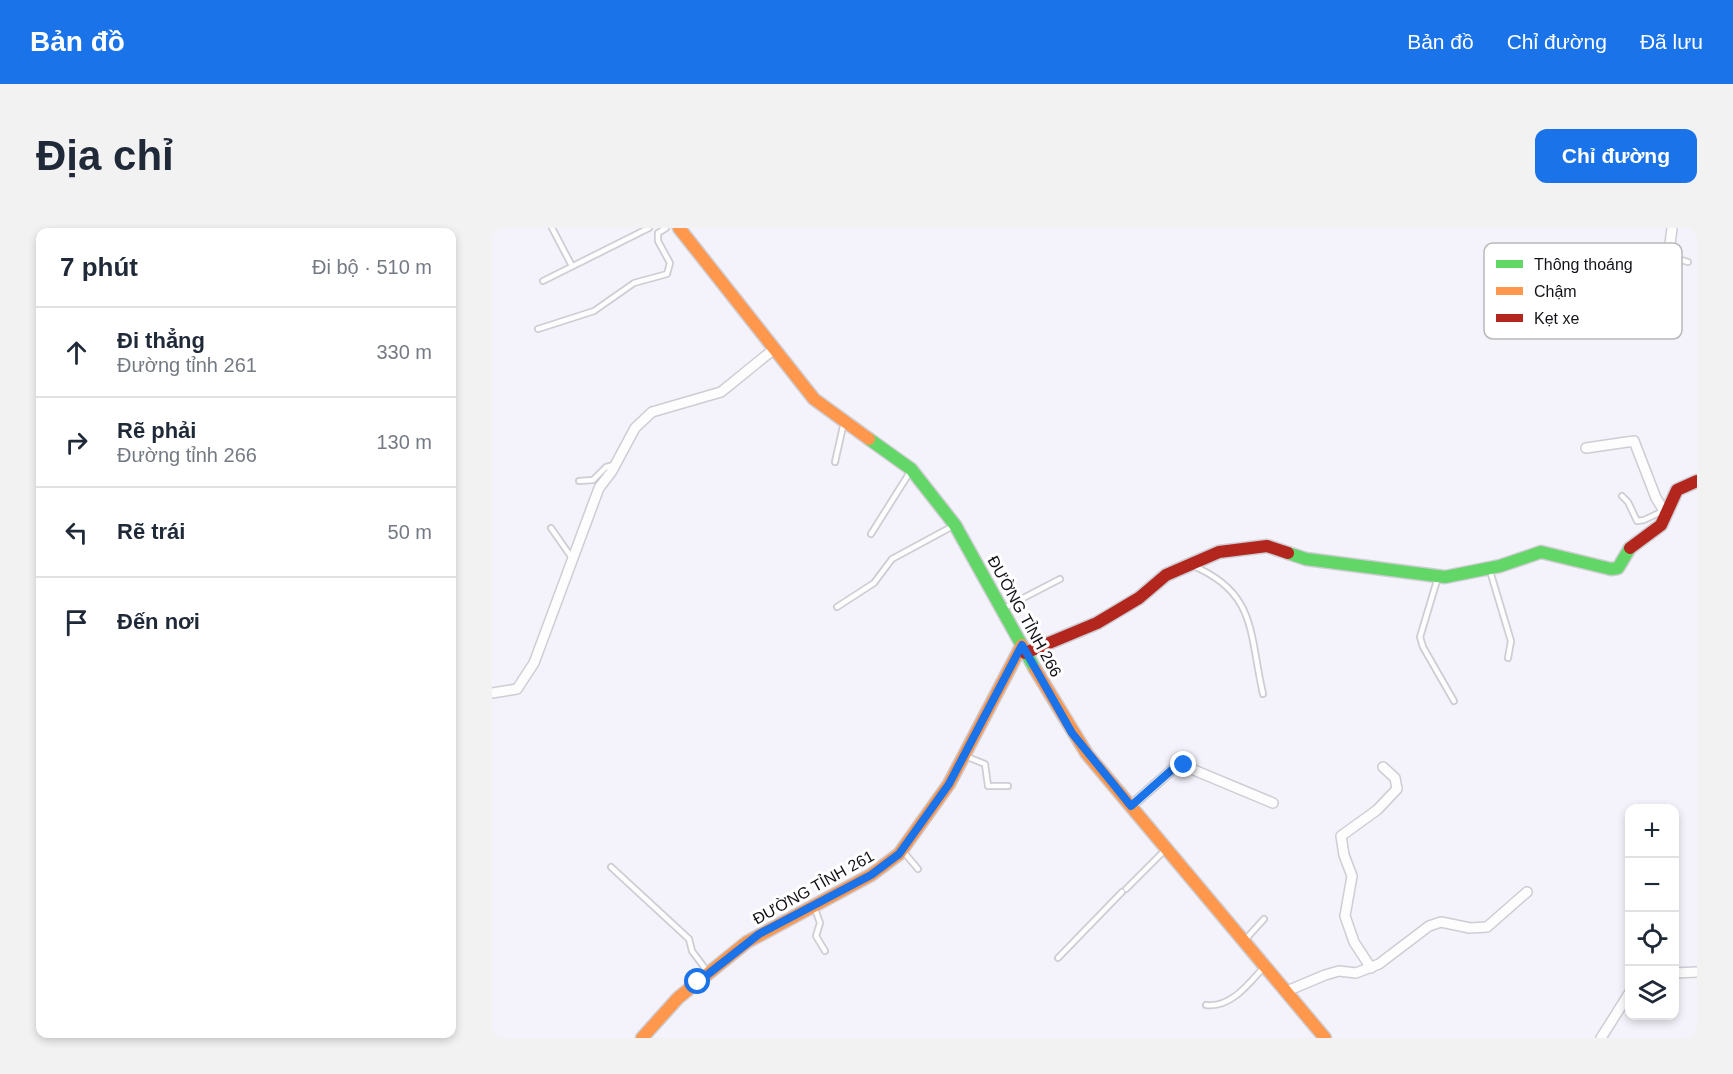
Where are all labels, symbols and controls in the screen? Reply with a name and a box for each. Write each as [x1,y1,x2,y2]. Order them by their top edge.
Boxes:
text: Bản đồ [30,26,125,57]
text: Bản đồ [1407,30,1474,53]
text: Chỉ đường [1507,30,1607,53]
text: Đã lưu [1640,30,1703,53]
button: Chỉ đường [1535,129,1697,183]
text: Địa chỉ [36,132,174,179]
legend [1484,243,1682,339]
text: 7 phút [60,252,138,282]
text: Đi bộ · 510 m [312,256,432,278]
text: Thông thoáng [1534,256,1633,273]
text: Chậm [1534,283,1577,300]
text: Kẹt xe [1534,310,1579,327]
text: Đi thẳng [117,328,205,353]
icon: ahead [60,336,93,369]
text: 330 m [376,341,432,363]
text: Đường tỉnh 261 [117,354,257,376]
text: Rẽ phải [117,418,196,443]
icon: right [60,426,93,459]
text: 130 m [376,431,432,453]
text: Đường tỉnh 266 [117,444,257,466]
icon: left [60,516,93,549]
text: Rẽ trái [117,519,185,544]
text: 50 m [388,521,432,543]
street label: ĐƯỜNG TỈNH 266 [984,552,1066,680]
icon: arrive [60,606,93,639]
text: Đến nơi [117,609,200,634]
route end [1170,751,1196,777]
map controls [1625,804,1679,1020]
button: + [1625,804,1679,858]
street label: ĐƯỜNG TỈNH 261 [749,846,877,928]
button: − [1625,858,1679,912]
button: locate [1625,912,1679,966]
button: layers [1625,966,1679,1020]
route start [684,968,710,994]

